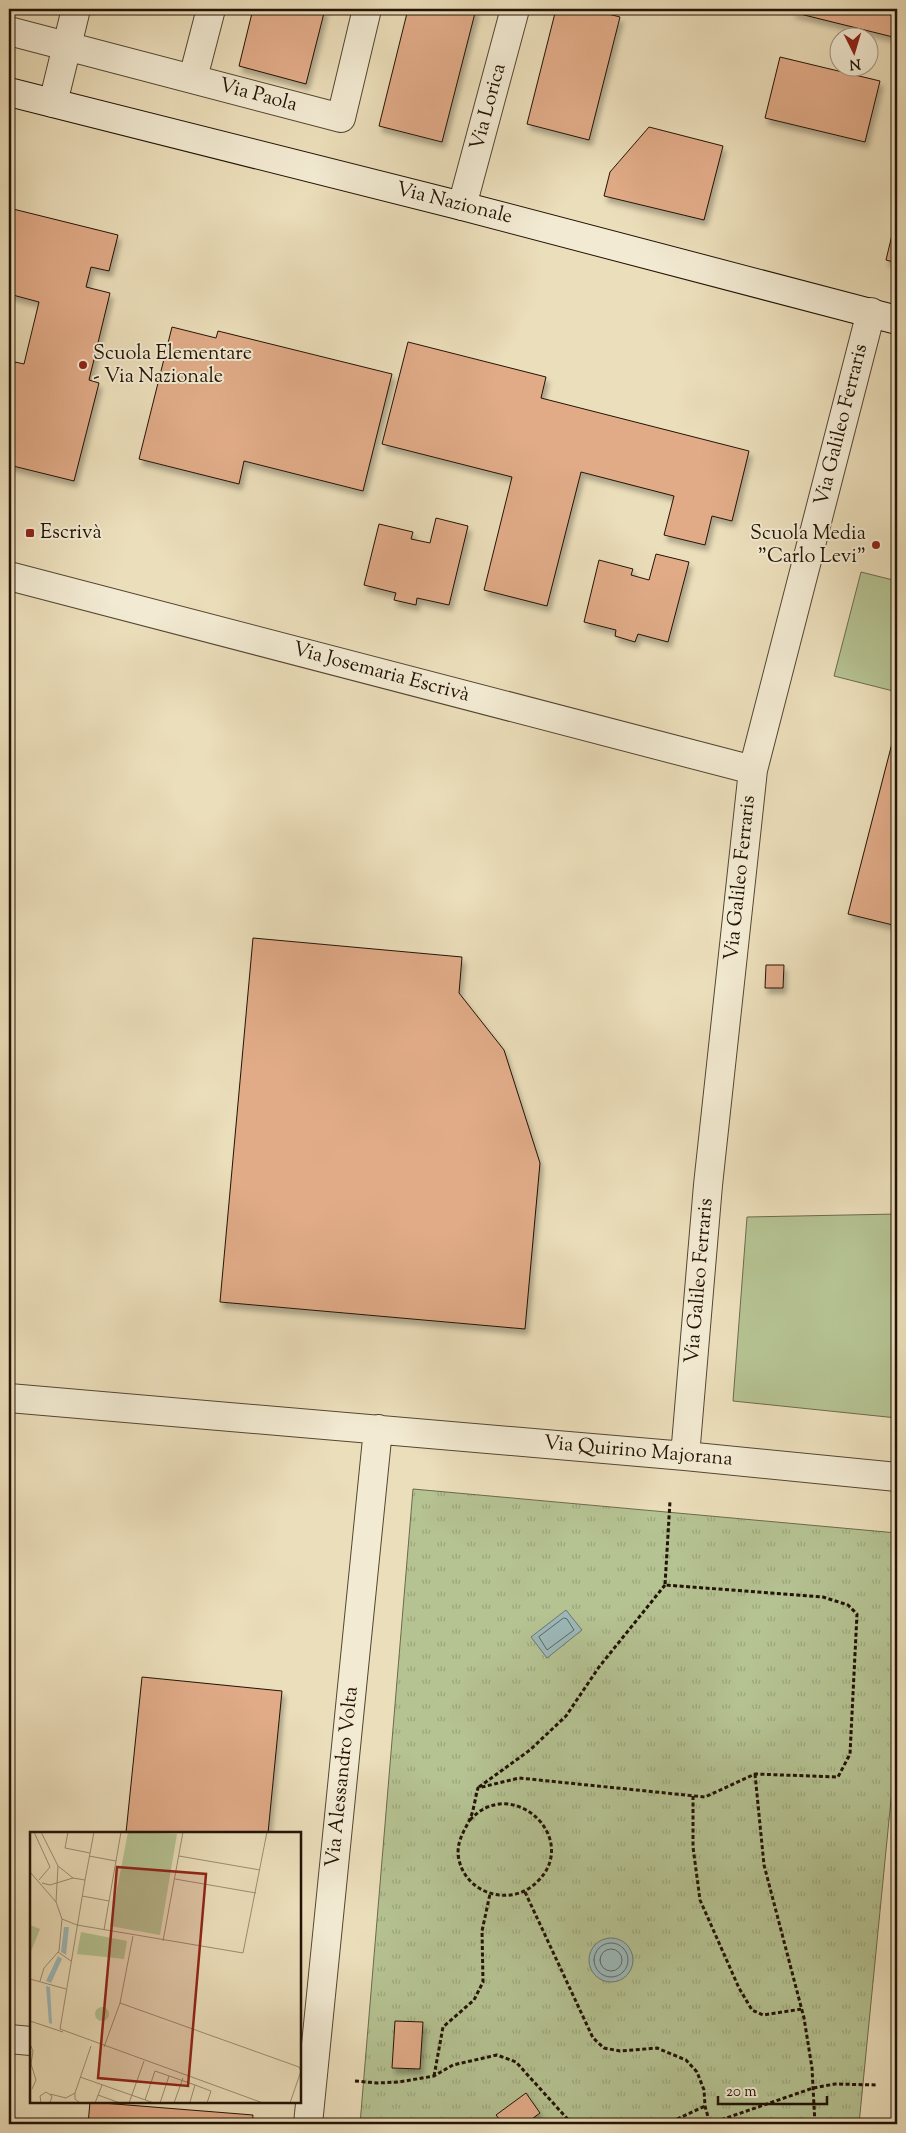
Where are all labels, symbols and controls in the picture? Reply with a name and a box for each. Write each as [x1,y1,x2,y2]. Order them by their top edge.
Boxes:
north arrow [828,28,878,78]
text: N [849,53,861,73]
street label: Via Lorica [464,61,514,153]
street label: Via Paola [216,72,300,120]
street label: Via Nazionale [393,176,515,232]
place label: Scuola Elementare - Via Nazionale [93,340,252,392]
street label: Via Galileo Ferraris [808,341,876,509]
marker: Scuola Elementare - Via Nazionale [77,359,89,371]
place label: Escrivà [40,519,102,548]
place label: Scuola Media "Carlo Levi" [750,520,866,572]
marker: Escrivà [24,527,36,539]
marker: Scuola Media "Carlo Levi" [870,539,882,551]
street label: Via Josemaria Escrivà [289,635,473,711]
street label: Via Galileo Ferraris [718,794,764,962]
street label: Via Galileo Ferraris [678,1197,722,1365]
street label: Via Quirino Majorana [542,1429,734,1475]
street label: Via Alessandro Volta [319,1685,367,1869]
inset map [30,1832,301,2103]
scale bar [718,2073,827,2105]
text: 20 m [726,2082,757,2103]

